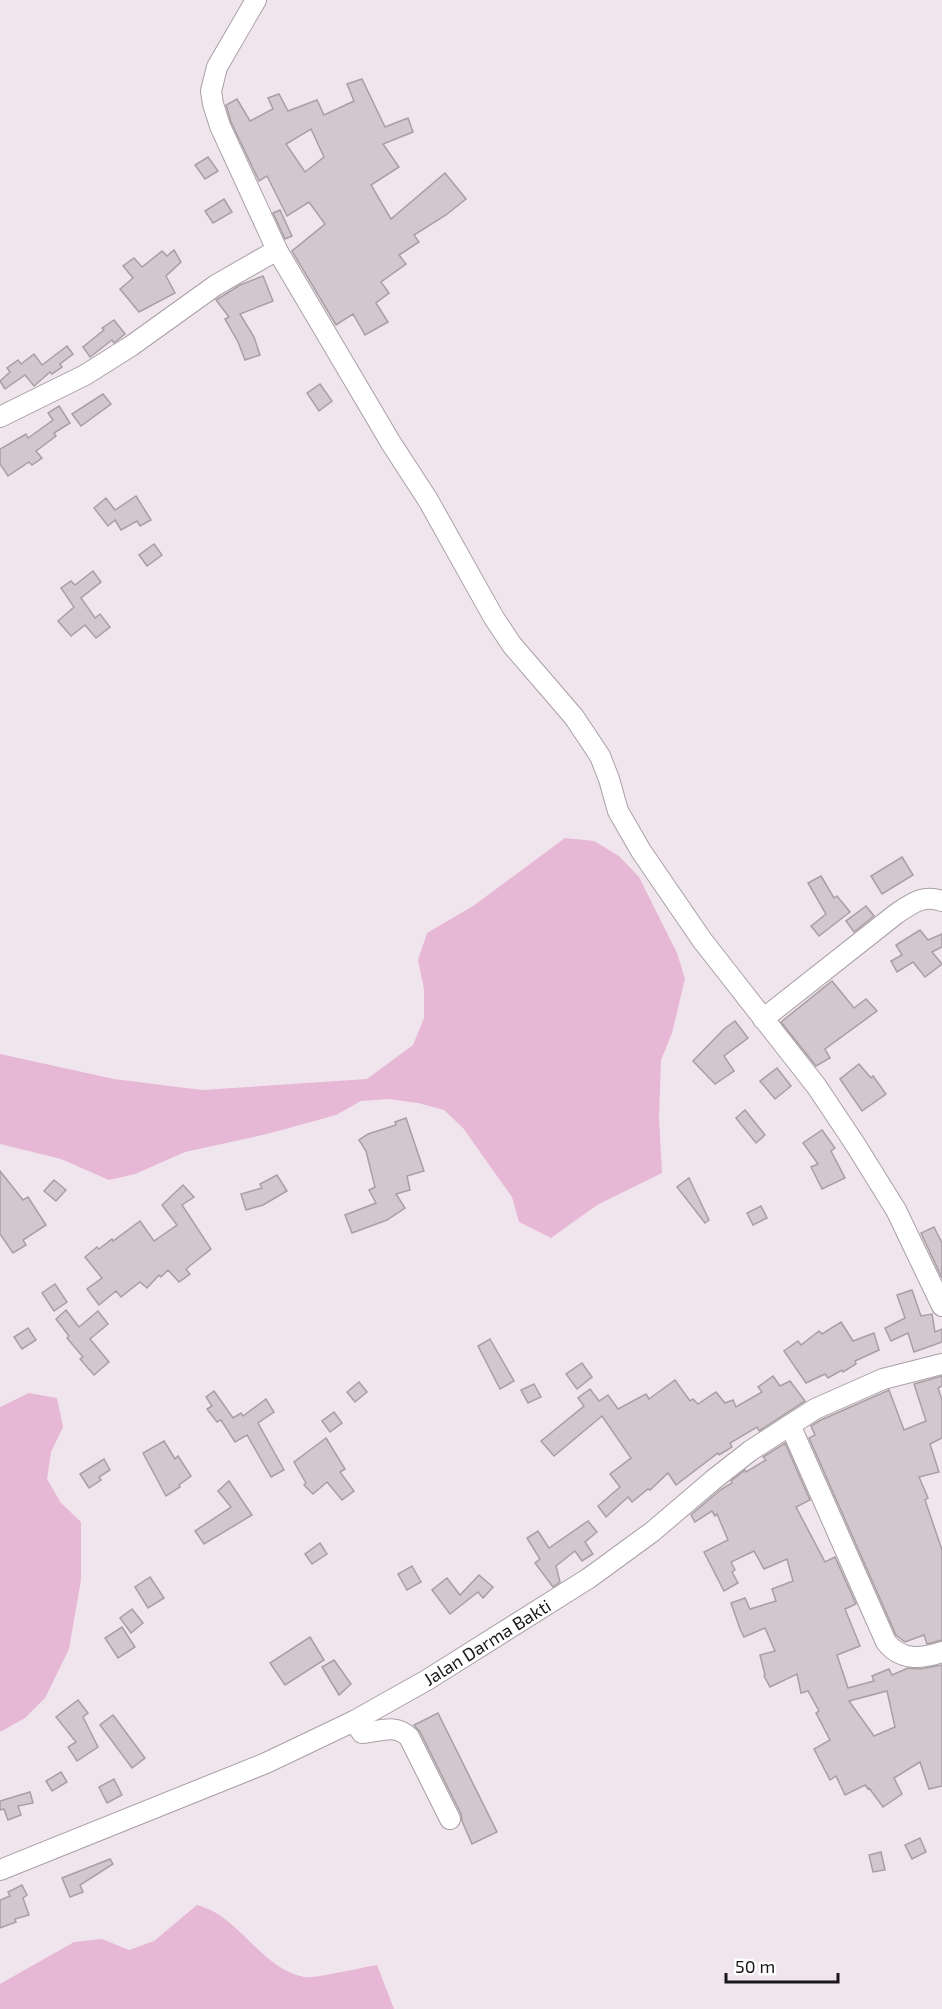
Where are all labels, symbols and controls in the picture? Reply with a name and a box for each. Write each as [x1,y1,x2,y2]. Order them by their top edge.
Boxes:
street label: Jalan Darma Bakti [419,1594,555,1690]
scale bar [726,1946,838,1984]
text: 50 m [735,1955,775,1977]

